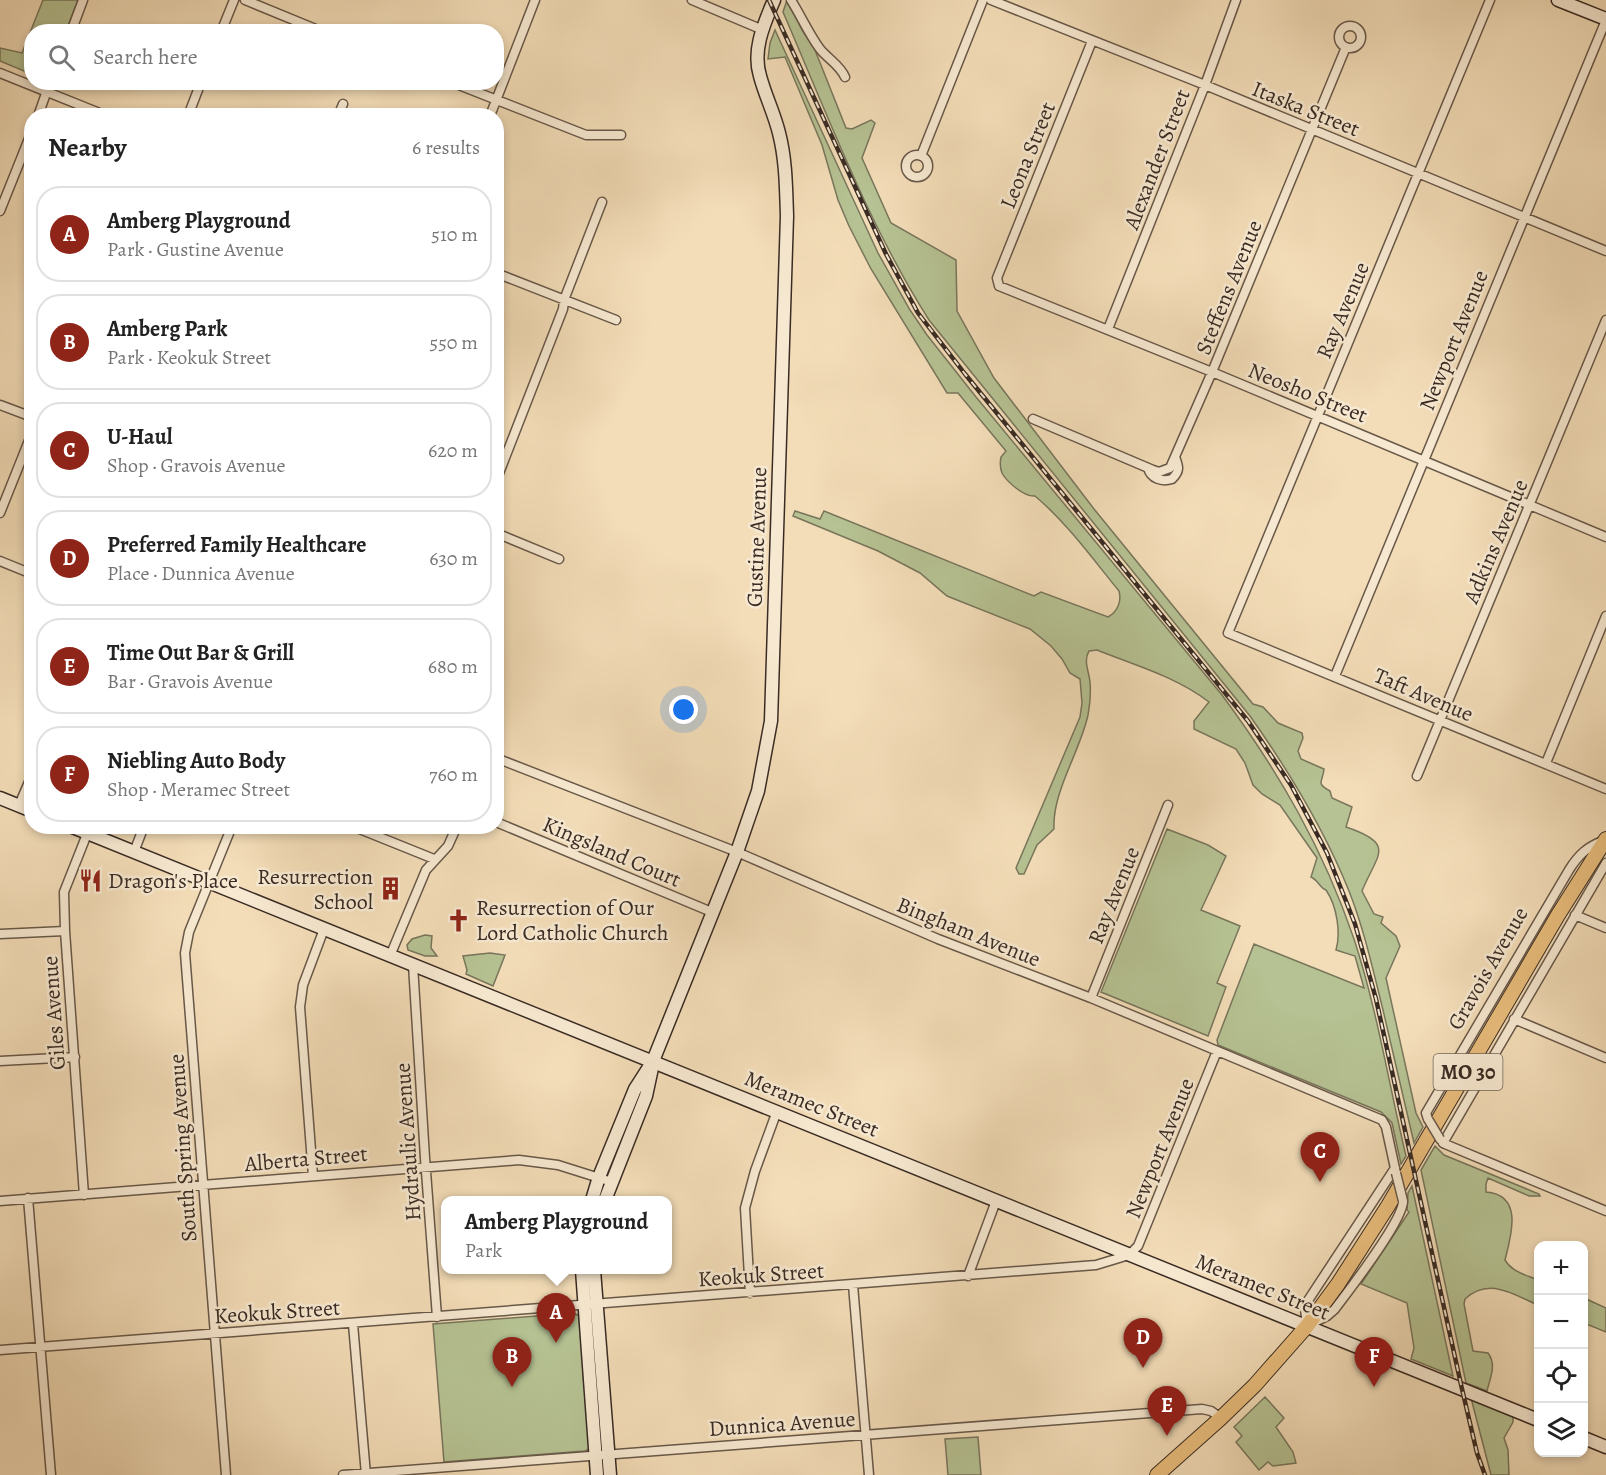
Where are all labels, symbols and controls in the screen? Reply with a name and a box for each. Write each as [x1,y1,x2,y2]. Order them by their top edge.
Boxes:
search box [24,24,504,90]
icon: search [45,41,78,74]
text: Search here [93,42,198,72]
street label: Itaska Street [1247,74,1364,144]
street label: Alexander Street [1116,85,1197,235]
street label: Leona Street [993,97,1063,213]
text: Nearby [48,130,127,165]
text: 6 results [412,134,480,161]
text: Amberg Playground [107,206,291,236]
street label: Steffens Avenue [1188,216,1270,359]
text: A [63,221,76,248]
text: 510 m [431,221,478,248]
text: Park · Gustine Avenue [107,236,284,263]
street label: Ray Avenue [1309,257,1377,363]
street label: Newport Avenue [1412,266,1496,415]
text: Amberg Park [107,314,227,344]
text: B [63,329,76,356]
text: 550 m [430,329,478,356]
text: Park · Keokuk Street [107,344,271,371]
street label: Neosho Street [1243,355,1372,430]
text: U-Haul [107,422,172,452]
text: C [63,437,76,464]
text: 620 m [428,437,478,464]
text: Shop · Gravois Avenue [107,452,286,479]
street label: Gustine Avenue [740,466,774,608]
street label: Adkins Avenue [1456,475,1536,609]
text: Preferred Family Healthcare [107,530,367,560]
text: D [63,545,76,572]
text: 630 m [429,545,478,572]
text: Place · Dunnica Avenue [107,560,295,587]
text: Time Out Bar & Grill [107,638,294,668]
text: E [64,653,75,680]
text: 680 m [428,653,478,680]
street label: Taft Avenue [1369,661,1478,729]
text: Bar · Gravois Avenue [107,668,273,695]
your location [669,695,698,724]
text: Niebling Auto Body [107,746,285,776]
text: F [64,761,75,788]
text: 760 m [429,761,478,788]
text: Shop · Meramec Street [107,776,290,803]
street label: Kingsland Court [538,809,685,895]
street label: Ray Avenue [1081,842,1147,949]
place label: Resurrection School [257,862,373,917]
place label: Dragon's Place [108,866,238,896]
restaurant icon: Dragon's Place [77,867,103,893]
building icon: Resurrection School [378,876,404,902]
street label: Bingham Avenue [892,889,1045,974]
place label: Resurrection of Our Lord Catholic Church [476,893,669,948]
street label: Gravois Avenue [1440,901,1535,1036]
church icon: Resurrection of Our Lord Catholic Church [445,907,471,933]
street label: Giles Avenue [35,955,73,1071]
street label: South Spring Avenue [161,1053,205,1243]
road number: MO 30 [1434,1054,1502,1090]
street label: Hydraulic Avenue [388,1062,428,1222]
street label: Meramec Street [740,1063,883,1145]
street label: Newport Avenue [1118,1074,1202,1223]
pin: C [1300,1132,1340,1182]
street label: Alberta Street [242,1139,369,1179]
popup [441,1196,672,1274]
text: Amberg Playground [465,1207,648,1237]
text: Park [465,1237,502,1264]
map controls [1534,1241,1588,1457]
button: + [1534,1241,1588,1295]
street label: Meramec Street [1191,1246,1334,1328]
street label: Keokuk Street [697,1256,825,1294]
street label: Keokuk Street [213,1293,341,1331]
pin: A [536,1294,576,1343]
button: − [1534,1295,1588,1349]
pin: D [1124,1318,1162,1368]
pin: B [492,1338,532,1387]
pin: F [1354,1338,1394,1387]
button: locate [1534,1349,1588,1403]
pin: E [1148,1386,1186,1436]
button: layers [1534,1403,1588,1457]
street label: Dunnica Avenue [708,1404,856,1444]

